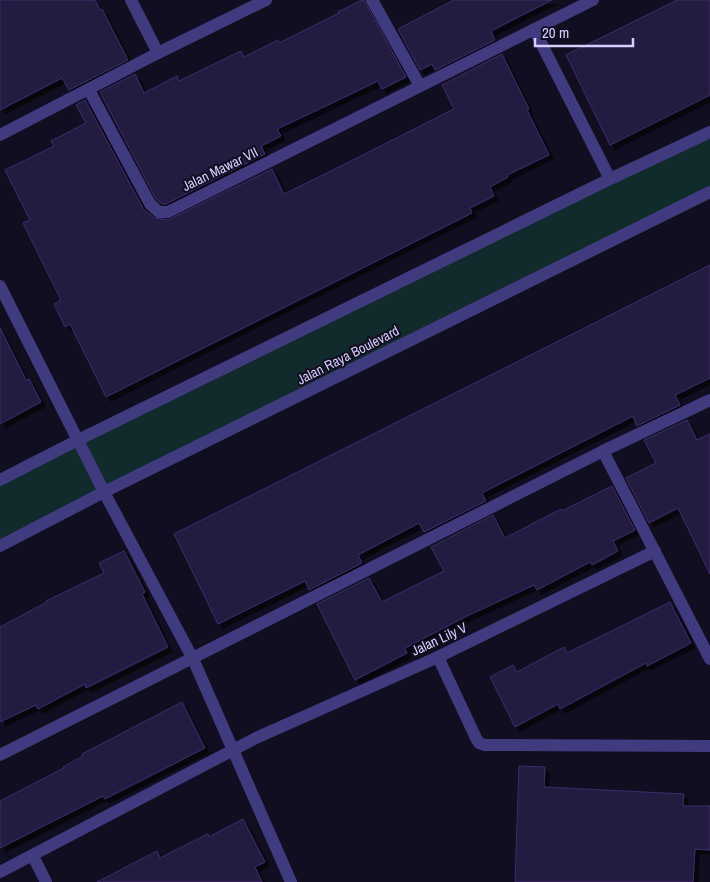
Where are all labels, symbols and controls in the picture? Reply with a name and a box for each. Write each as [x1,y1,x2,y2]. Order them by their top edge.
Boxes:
scale bar [535,15,632,47]
text: 20 m [542,22,569,43]
street label: Jalan Mawar VII [179,143,261,195]
street label: Jalan Raya Boulevard [294,321,402,389]
street label: Jalan Lily V [408,618,470,660]

